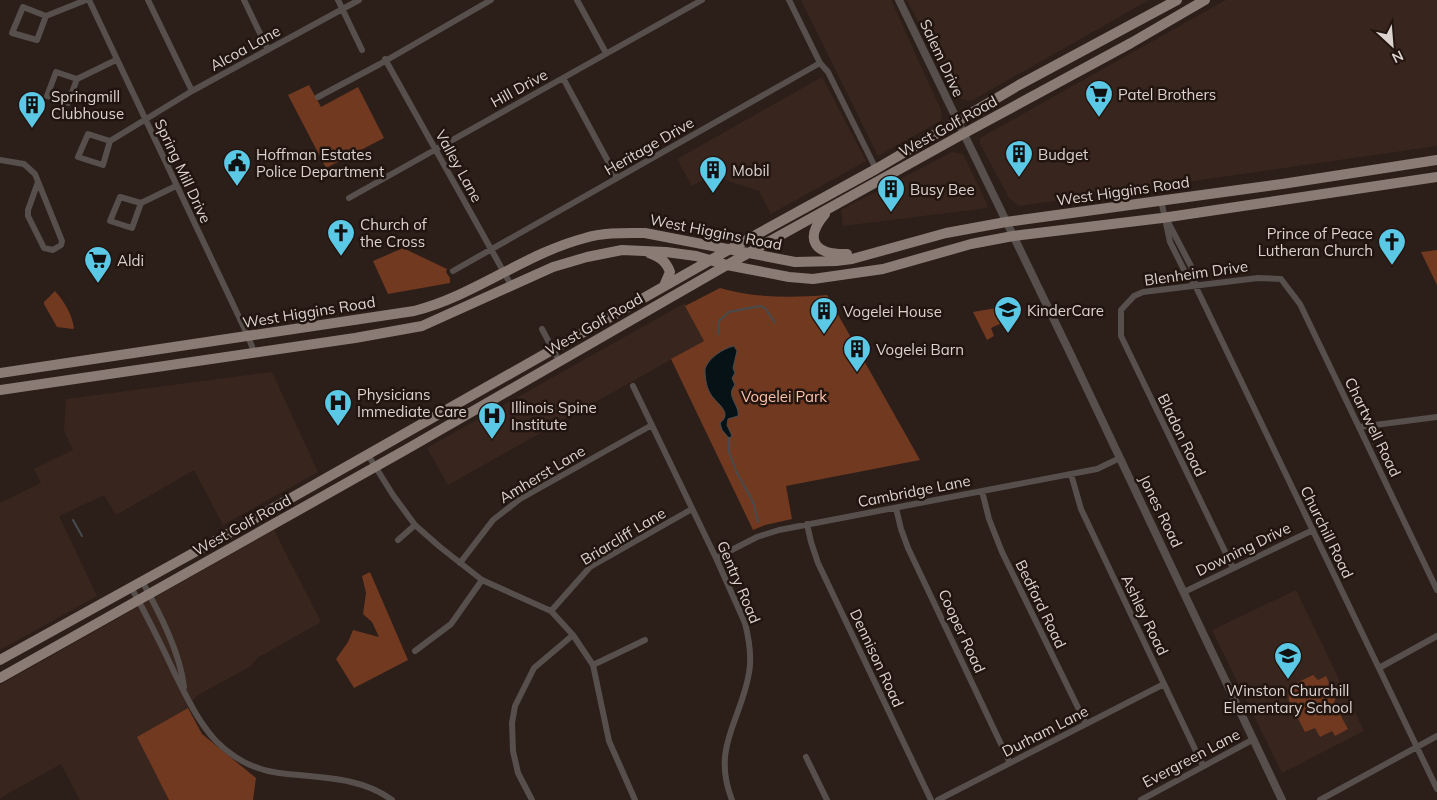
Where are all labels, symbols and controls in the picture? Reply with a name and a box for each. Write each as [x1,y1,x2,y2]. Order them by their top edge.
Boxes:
street label: Salem Drive [916,16,968,100]
north arrow [1367,20,1417,70]
street label: Alcoa Lane [207,21,283,75]
text: N [1389,46,1406,67]
street label: Hill Drive [487,65,551,111]
supermarket icon: Patel Brothers [1084,79,1114,118]
place label: Patel Brothers [1118,85,1216,104]
place label: Springmill Clubhouse [51,87,124,123]
building icon: Springmill Clubhouse [17,90,47,129]
street label: West Golf Road [896,91,1000,161]
street label: Heritage Drive [601,113,697,179]
street label: Spring Mill Drive [151,116,215,226]
street label: Valley Lane [431,126,487,206]
building icon: Budget [1004,139,1034,178]
place label: Hoffman Estates Police Department [256,145,384,181]
place label: Budget [1038,145,1088,164]
public building icon: Hoffman Estates Police Department [222,148,252,187]
building icon: Mobil [698,155,728,194]
place label: Mobil [732,161,770,180]
street label: West Higgins Road [1055,172,1191,210]
building icon: Busy Bee [876,174,906,213]
place label: Busy Bee [910,180,975,199]
street label: West Higgins Road [648,210,784,254]
place label: Church of the Cross [360,215,428,251]
church icon: Church of the Cross [326,218,356,257]
place label: Prince of Peace Lutheran Church [1258,224,1373,260]
church icon: Prince of Peace Lutheran Church [1377,227,1407,266]
supermarket icon: Aldi [83,245,113,284]
place label: Aldi [117,251,144,270]
street label: Blenheim Drive [1143,256,1249,290]
street label: West Golf Road [542,288,646,360]
street label: West Higgins Road [241,292,377,332]
school or university icon: KinderCare [993,295,1023,334]
building icon: Vogelei House [809,296,839,335]
place label: KinderCare [1027,301,1104,320]
place label: Vogelei House [843,302,942,321]
building icon: Vogelei Barn [842,334,872,373]
place label: Vogelei Barn [876,340,964,359]
street label: Chartwell Road [1341,374,1405,480]
place label: Physicians Immediate Care [357,385,467,421]
park label: Vogelei Park [741,387,827,406]
hospital icon: Physicians Immediate Care [323,388,353,427]
street label: Bladon Road [1154,390,1210,480]
place label: Illinois Spine Institute [511,398,597,434]
hospital icon: Illinois Spine Institute [477,401,507,440]
street label: Amherst Lane [495,441,589,507]
street label: Cambridge Lane [856,471,972,511]
street label: Jones Road [1135,472,1187,550]
street label: Churchill Road [1296,483,1358,581]
street label: West Golf Road [190,490,294,560]
street label: Briarcliff Lane [577,503,669,569]
street label: Downing Drive [1193,518,1293,580]
street label: Gentry Road [713,538,765,626]
street label: Bedford Road [1011,557,1071,651]
street label: Ashley Road [1117,572,1173,658]
street label: Cooper Road [934,586,990,676]
street label: Dennison Road [846,606,908,710]
school or university icon: Winston Churchill Elementary School [1273,641,1303,680]
place label: Winston Churchill Elementary School [1224,681,1352,717]
street label: Durham Lane [999,701,1091,761]
street label: Evergreen Lane [1139,724,1243,792]

